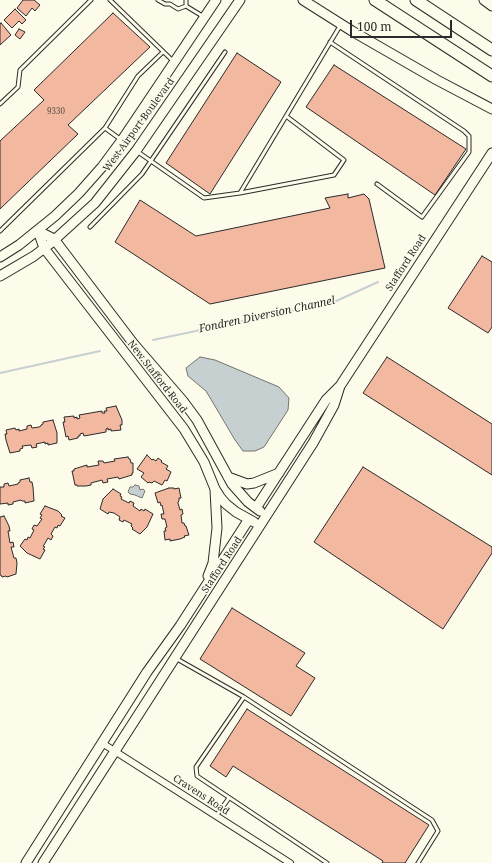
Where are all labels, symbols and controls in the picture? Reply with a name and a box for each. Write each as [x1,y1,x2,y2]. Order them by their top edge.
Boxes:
scale bar [352,12,454,38]
text: 100 m [357,18,392,35]
street label: West Airport Boulevard [101,76,177,174]
house number: 9330 [47,107,65,117]
street label: Stafford Road [383,232,429,294]
water label: Fondren Diversion Channel [198,294,336,336]
street label: New Stafford Road [125,338,189,416]
street label: Stafford Road [199,534,245,596]
street label: Cravens Road [170,772,232,818]

